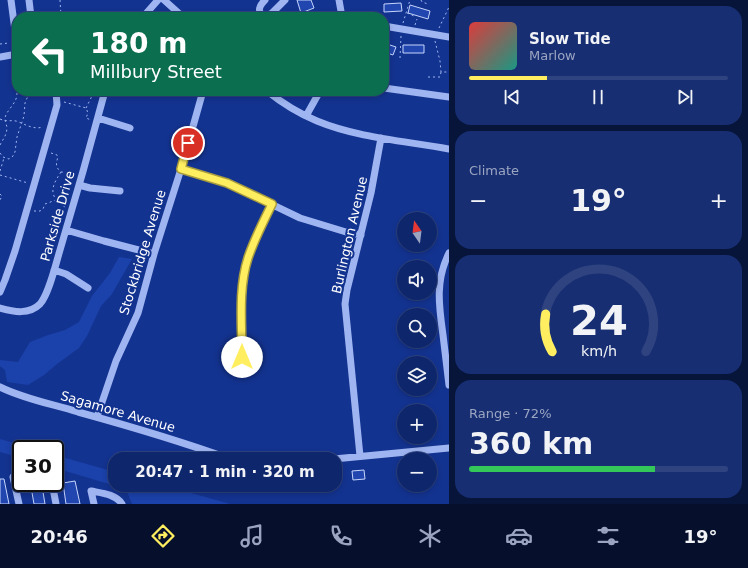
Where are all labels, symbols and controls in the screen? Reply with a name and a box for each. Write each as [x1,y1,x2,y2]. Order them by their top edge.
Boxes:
text: 180 m [90,27,187,60]
icon: left [24,28,76,80]
text: Slow Tide [529,30,611,48]
text: Marlow [529,48,576,63]
text: Millbury Street [90,61,222,82]
icon: previous [501,86,523,108]
icon: pause [587,86,609,108]
icon: next [674,86,696,108]
pin [171,126,205,160]
icon: arrive [177,132,199,154]
text: Climate [469,163,519,178]
street label: Parkside Drive [37,169,78,263]
street label: Burlington Avenue [329,175,370,295]
text: 19° [570,183,627,218]
street label: Stockbridge Avenue [116,188,169,317]
text: − [469,188,487,213]
text: + [710,188,728,213]
north arrow [397,212,437,252]
map controls [397,212,437,492]
button: sound [397,260,437,300]
text: 24 [570,296,627,345]
button: search [397,308,437,348]
position arrow [221,336,263,378]
text: km/h [580,343,617,359]
button: layers [397,356,437,396]
street label: Sagamore Avenue [59,388,177,435]
button: + [397,404,437,444]
text: Range · 72% [469,406,552,421]
text: 360 km [469,426,593,461]
speed limit sign: 30 [12,440,64,492]
button: − [397,452,437,492]
text: 20:47 · 1 min · 320 m [135,463,315,481]
icon: directions [149,522,177,550]
icon: music [238,522,266,550]
icon: phone [327,522,355,550]
icon: climate [416,522,444,550]
icon: car [505,522,533,550]
icon: filters [594,522,622,550]
text: 20:46 [31,526,88,547]
text: 19° [683,526,717,547]

